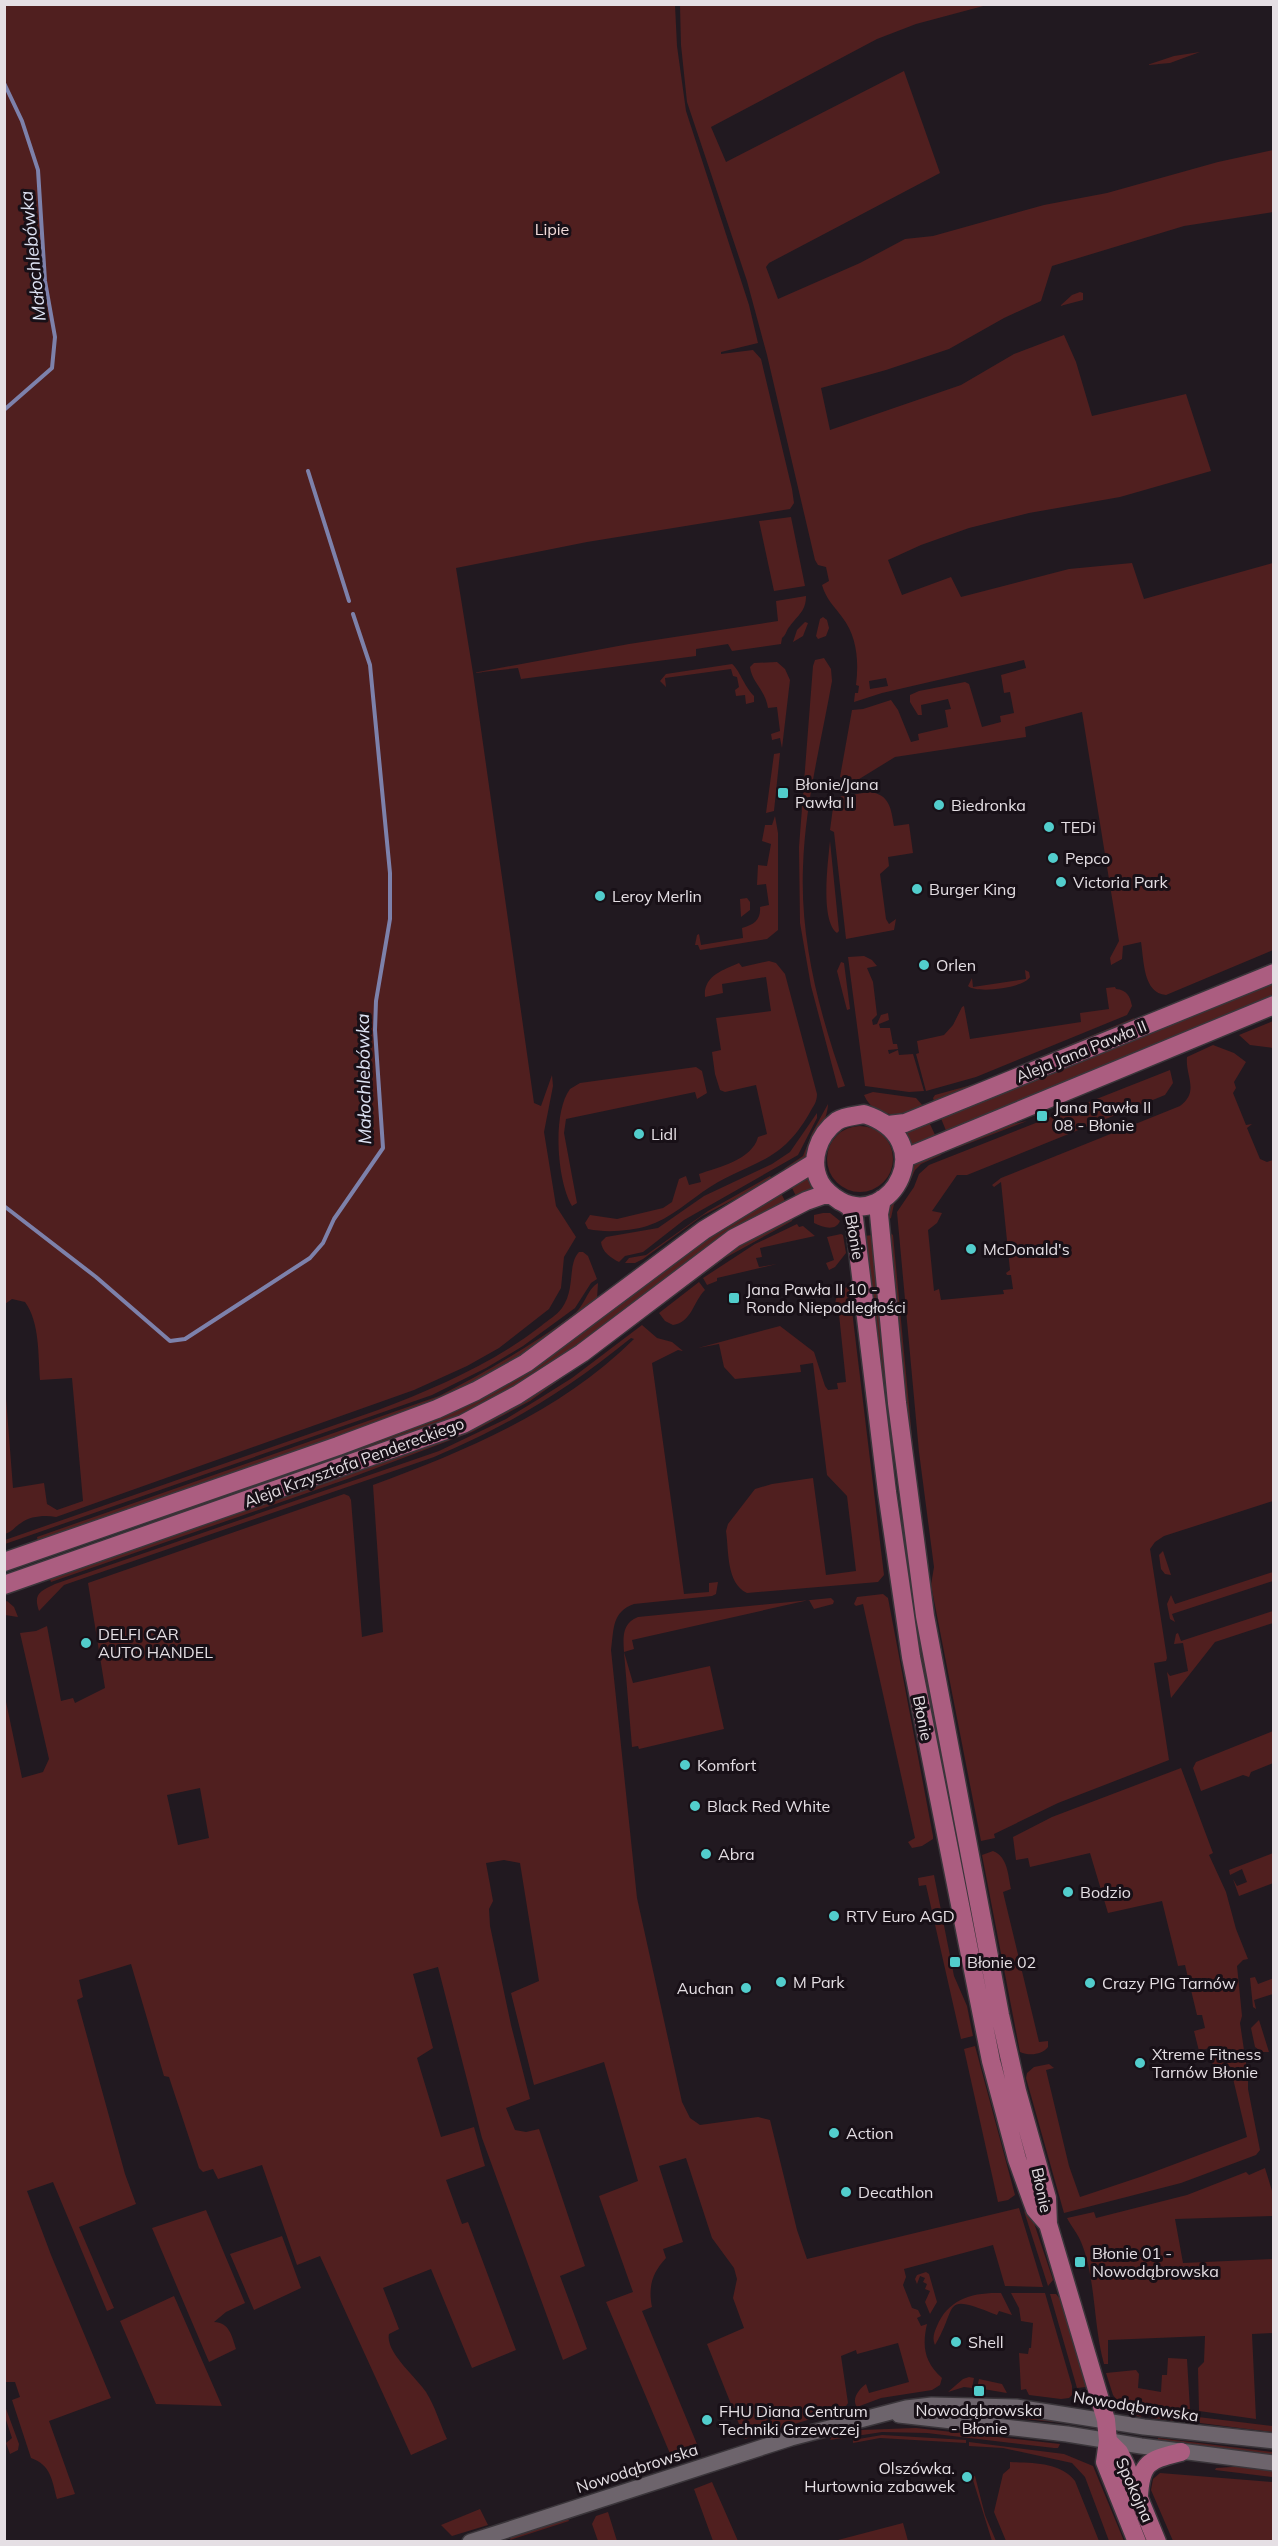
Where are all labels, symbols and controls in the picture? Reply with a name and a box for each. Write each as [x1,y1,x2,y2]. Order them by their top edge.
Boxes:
water label: Małochlebówka [14,190,51,322]
park label: Lipie [535,219,569,239]
place label: Błonie/Jana Pawła II [795,774,879,812]
marker: Błonie/Jana Pawła II [776,786,790,800]
place label: Biedronka [951,795,1026,815]
marker: Biedronka [932,798,946,812]
place label: TEDi [1061,817,1096,837]
marker: TEDi [1042,820,1056,834]
place label: Pepco [1065,848,1110,868]
marker: Pepco [1046,851,1060,865]
place label: Victoria Park [1073,872,1168,892]
marker: Victoria Park [1054,875,1068,889]
place label: Burger King [929,879,1016,899]
marker: Burger King [910,882,924,896]
place label: Leroy Merlin [612,886,702,906]
marker: Leroy Merlin [593,889,607,903]
place label: Orlen [936,955,976,975]
marker: Orlen [917,958,931,972]
water label: Małochlebówka [351,1013,376,1145]
street label: Aleja Jana Pawła II [1013,1016,1149,1086]
place label: Jana Pawła II 08 - Błonie [1054,1097,1151,1135]
marker: Jana Pawła II 08 - Błonie [1035,1109,1049,1123]
place label: Lidl [651,1124,677,1144]
marker: Lidl [632,1127,646,1141]
street label: Błonie [841,1213,869,1261]
place label: McDonald's [983,1239,1070,1259]
marker: McDonald's [964,1242,978,1256]
place label: Jana Pawła II 10 - Rondo Niepodległości [746,1279,906,1317]
marker: Jana Pawła II 10 - Rondo Niepodległości [727,1291,741,1305]
street label: Aleja Krzysztofa Pendereckiego [241,1413,467,1511]
place label: DELFI CAR AUTO HANDEL [98,1624,213,1662]
marker: DELFI CAR AUTO HANDEL [79,1636,93,1650]
street label: Błonie [909,1694,937,1742]
place label: Komfort [697,1755,757,1775]
marker: Komfort [678,1758,692,1772]
place label: Black Red White [707,1796,830,1816]
marker: Black Red White [688,1799,702,1813]
place label: Abra [718,1844,755,1864]
marker: Abra [699,1847,713,1861]
place label: Bodzio [1080,1882,1131,1902]
marker: Bodzio [1061,1885,1075,1899]
place label: RTV Euro AGD [846,1906,955,1926]
marker: RTV Euro AGD [827,1909,841,1923]
place label: Błonie 02 [967,1952,1036,1972]
marker: Błonie 02 [948,1955,962,1969]
place label: M Park [793,1972,845,1992]
place label: Crazy PIG Tarnów [1102,1973,1236,1993]
marker: M Park [774,1975,788,1989]
marker: Crazy PIG Tarnów [1083,1976,1097,1990]
place label: Auchan [677,1978,734,1998]
marker: Auchan [739,1981,753,1995]
place label: Xtreme Fitness Tarnów Błonie [1152,2044,1261,2082]
marker: Xtreme Fitness Tarnów Błonie [1133,2056,1147,2070]
place label: Action [846,2123,894,2143]
marker: Action [827,2126,841,2140]
street label: Błonie [1027,2166,1057,2214]
place label: Decathlon [858,2182,933,2202]
marker: Decathlon [839,2185,853,2199]
place label: Błonie 01 - Nowodąbrowska [1092,2243,1219,2281]
marker: Błonie 01 - Nowodąbrowska [1073,2255,1087,2269]
place label: Shell [968,2332,1004,2352]
marker: Shell [949,2335,963,2349]
marker: Nowodąbrowska - Błonie [972,2384,986,2398]
street label: Nowodąbrowska [1072,2386,1200,2426]
place label: Nowodąbrowska - Błonie [916,2400,1042,2438]
place label: FHU Diana Centrum Techniki Grzewczej [719,2401,868,2439]
marker: FHU Diana Centrum Techniki Grzewczej [700,2413,714,2427]
street label: Nowodąbrowska [574,2439,700,2497]
street label: Spokojna [1112,2455,1158,2525]
place label: Olszówka. Hurtownia zabawek [804,2458,956,2496]
marker: Olszówka. Hurtownia zabawek [960,2470,974,2484]

